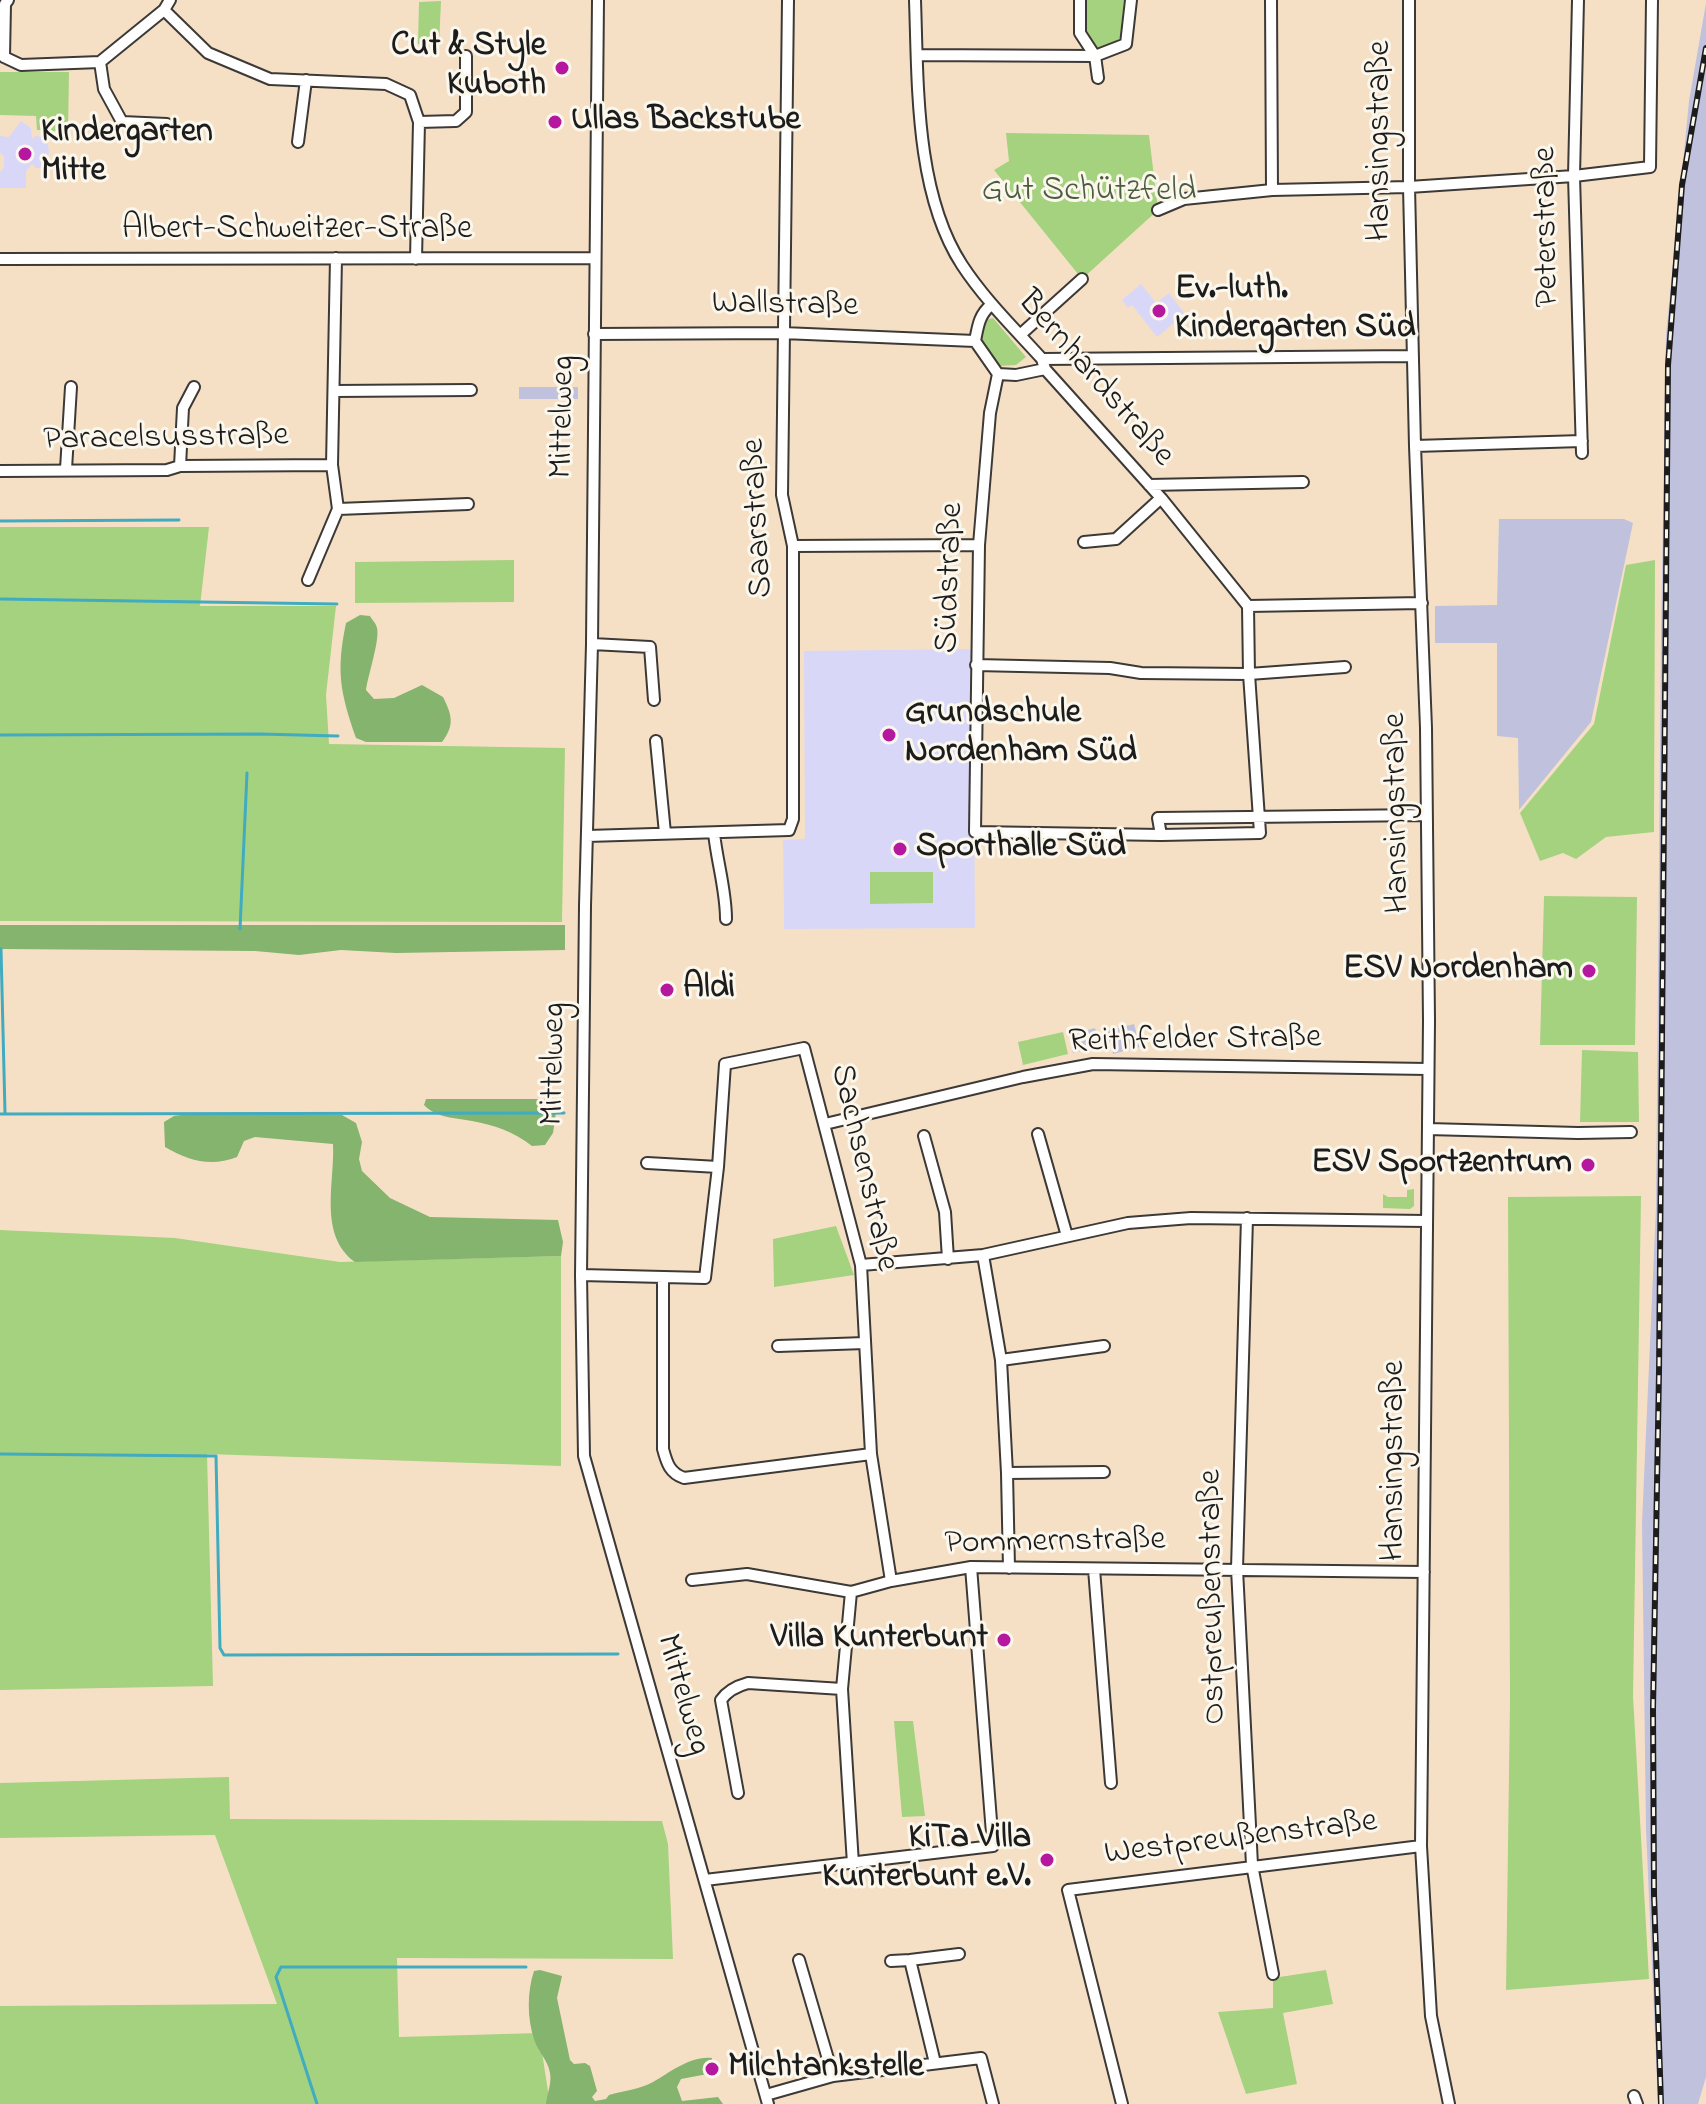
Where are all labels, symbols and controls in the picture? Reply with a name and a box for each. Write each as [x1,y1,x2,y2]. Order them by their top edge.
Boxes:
place label: Cut & Style Kuboth [391,28,546,108]
street label: Hansingstraße [1362,40,1402,242]
marker: Cut & Style Kuboth [553,59,571,77]
place label: Ullas Backstube [571,102,801,142]
marker: Ullas Backstube [546,113,564,131]
place label: Kindergarten Mitte [41,114,213,194]
marker: Kindergarten Mitte [16,145,34,163]
street label: Peterstraße [1527,146,1571,308]
park label: Gut Schützfeld [982,173,1196,213]
street label: Albert-Schweitzer-Straße [122,211,472,251]
place label: Ev.-luth. Kindergarten Süd [1175,271,1416,350]
street label: Bernhardstraße [1006,284,1182,476]
street label: Wallstraße [711,285,859,329]
marker: Ev.-luth. Kindergarten Süd [1150,302,1168,320]
street label: Mittelweg [544,355,586,479]
street label: Paracelsusstraße [43,417,289,463]
street label: Saarstraße [735,437,785,599]
street label: Südstraße [929,502,975,654]
place label: Grundschule Nordenham Süd [905,695,1137,774]
street label: Hansingstraße [1377,712,1421,914]
marker: Grundschule Nordenham Süd [880,726,898,744]
place label: Sporthalle Süd [916,829,1126,869]
marker: Sporthalle Süd [891,840,909,858]
place label: ESV Nordenham [1343,951,1573,991]
marker: ESV Nordenham [1580,962,1598,980]
place label: Aldi [683,970,735,1010]
marker: Aldi [658,981,676,999]
street label: Mittelweg [535,1002,577,1126]
street label: Reithfelder Straße [1068,1019,1322,1065]
street label: Sachsenstraße [818,1060,906,1276]
place label: ESV Sportzentrum [1311,1145,1572,1185]
marker: ESV Sportzentrum [1579,1156,1597,1174]
street label: Hansingstraße [1376,1360,1416,1562]
street label: Ostpreußenstraße [1192,1469,1238,1725]
street label: Pommernstraße [944,1522,1166,1566]
place label: Villa Kunterbunt [771,1620,988,1660]
street label: Mittelweg [644,1630,718,1760]
marker: Villa Kunterbunt [995,1631,1013,1649]
street label: Westpreußenstraße [1102,1803,1380,1877]
place label: KiTa Villa Kunterbunt e.V. [822,1820,1031,1900]
marker: KiTa Villa Kunterbunt e.V. [1038,1851,1056,1869]
place label: Milchtankstelle [728,2049,924,2089]
marker: Milchtankstelle [703,2060,721,2078]

